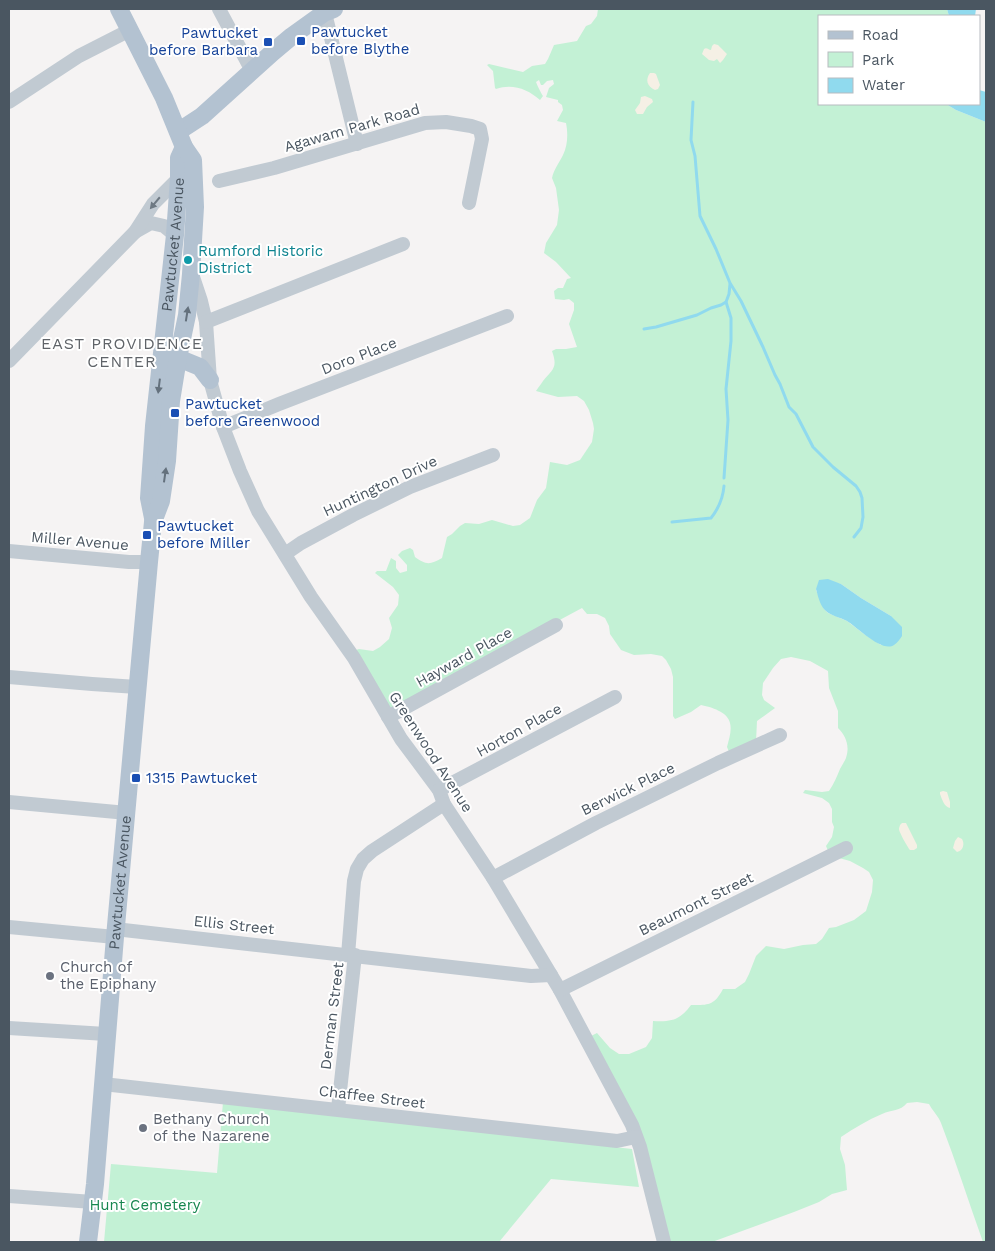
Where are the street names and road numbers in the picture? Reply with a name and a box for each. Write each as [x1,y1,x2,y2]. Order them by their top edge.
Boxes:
street label: Agawam Park Road [282,100,422,156]
street label: Pawtucket Avenue [158,177,188,313]
street label: Doro Place [319,333,399,379]
street label: Huntington Drive [320,452,440,520]
street label: Miller Avenue [30,528,130,554]
street label: Hayward Place [413,623,515,691]
street label: Greenwood Avenue [385,688,477,816]
street label: Horton Place [473,699,565,761]
street label: Berwick Place [578,759,678,819]
street label: Pawtucket Avenue [105,815,135,950]
street label: Beaumont Street [636,868,757,940]
street label: Ellis Street [193,912,276,938]
street label: Derman Street [316,961,348,1071]
street label: Chaffee Street [318,1082,427,1113]

